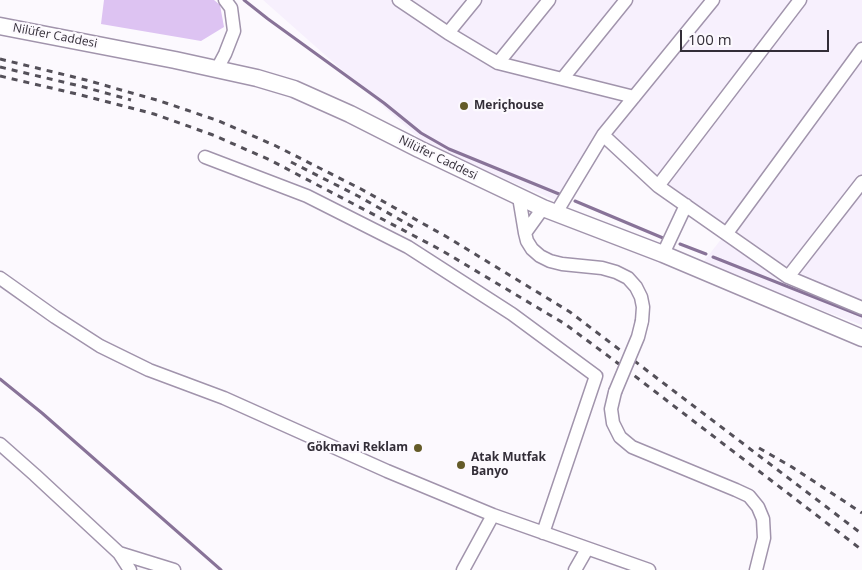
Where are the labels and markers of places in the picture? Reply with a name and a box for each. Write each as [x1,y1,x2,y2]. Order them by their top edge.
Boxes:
place label: Meriçhouse [474,99,544,113]
marker: Meriçhouse [458,100,470,112]
place label: Gökmavi Reklam [307,441,408,455]
marker: Gökmavi Reklam [412,442,424,454]
place label: Atak Mutfak Banyo [471,451,546,479]
marker: Atak Mutfak Banyo [455,459,467,471]

